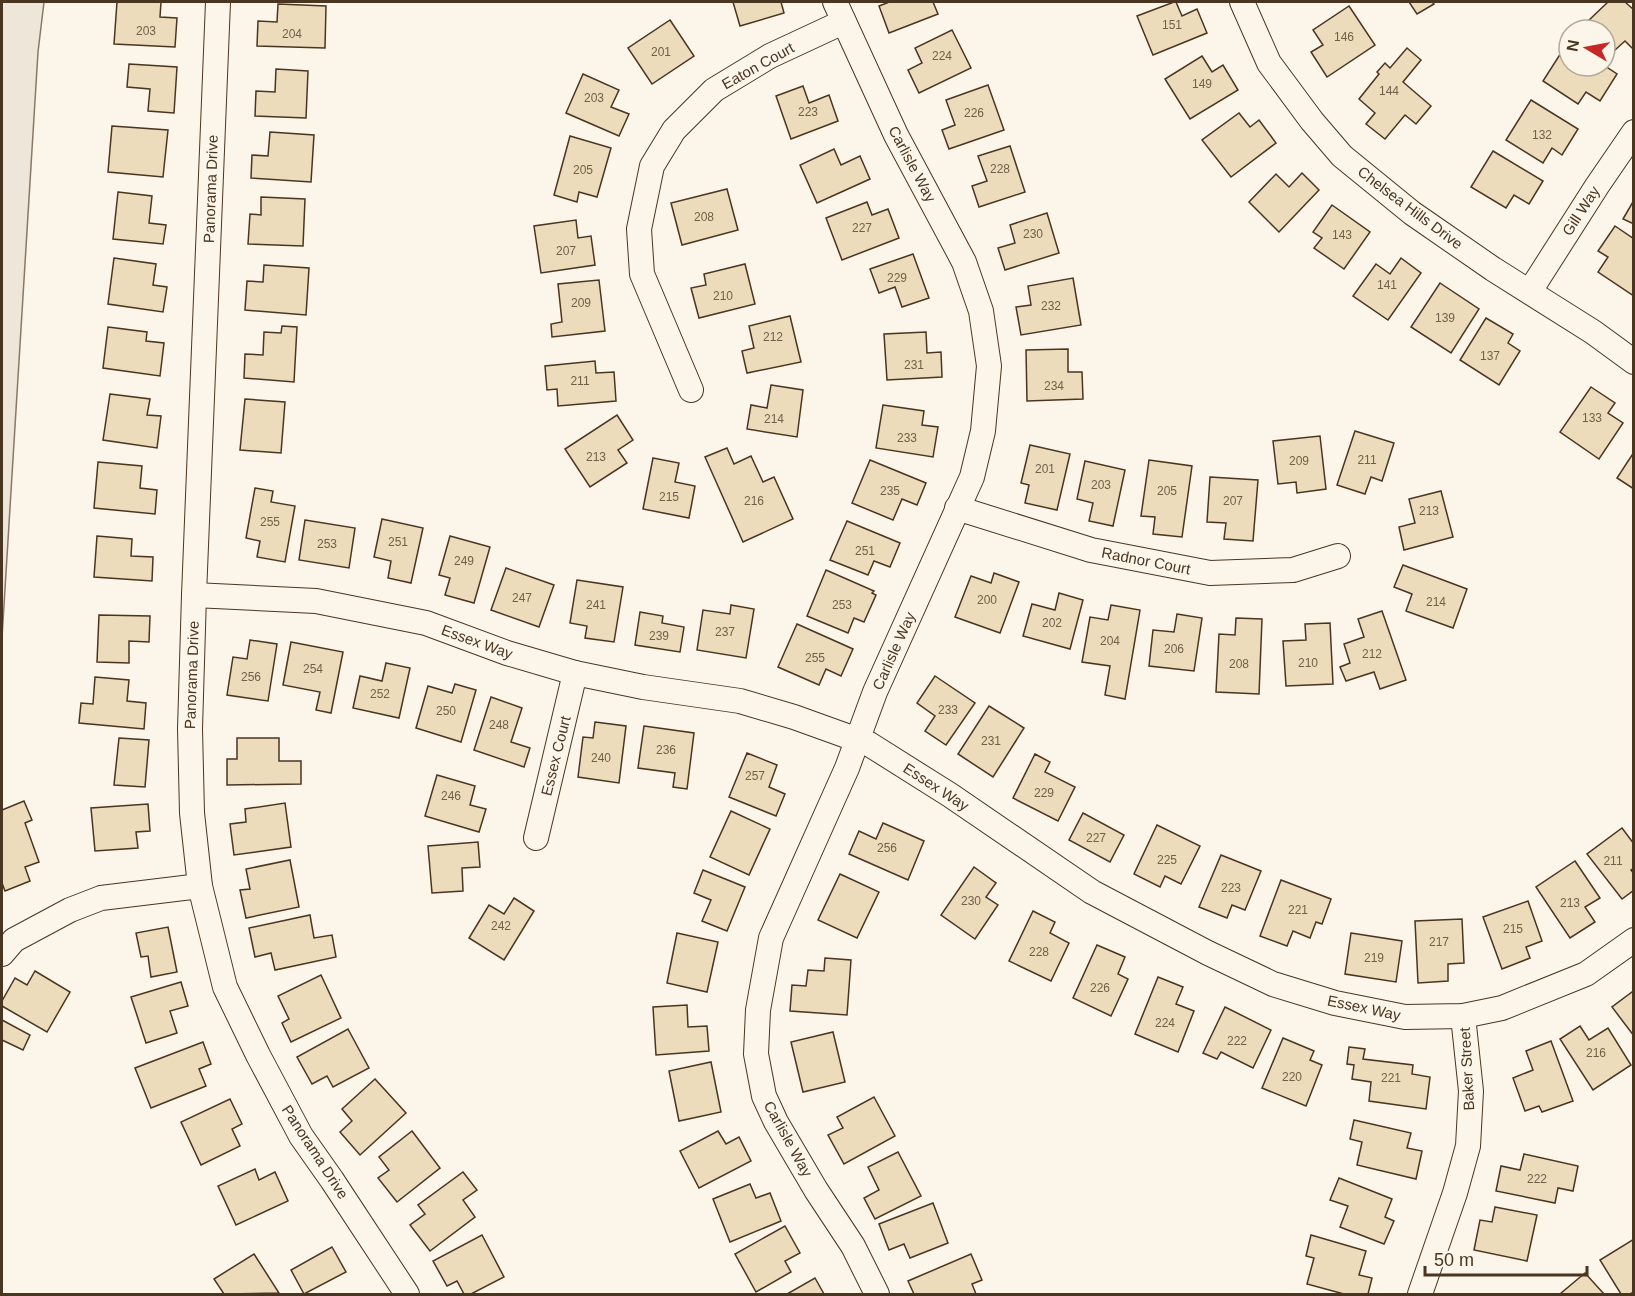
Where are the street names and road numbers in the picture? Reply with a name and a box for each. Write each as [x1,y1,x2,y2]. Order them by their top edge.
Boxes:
street label: Eaton Court [719,38,798,92]
street label: Carlisle Way [885,123,940,205]
street label: Panorama Drive [200,135,221,243]
street label: Chelsea Hills Drive [1355,163,1466,253]
street label: Gill Way [1558,183,1603,239]
street label: Radnor Court [1100,544,1193,578]
street label: Carlisle Way [869,609,919,692]
street label: Panorama Drive [181,621,202,729]
street label: Essex Way [439,621,516,662]
street label: Essex Court [537,713,574,798]
street label: Essex Way [900,759,973,814]
street label: Essex Way [1326,991,1403,1024]
street label: Baker Street [1456,1026,1477,1111]
street label: Carlisle Way [761,1098,816,1180]
street label: Panorama Drive [279,1102,352,1202]

